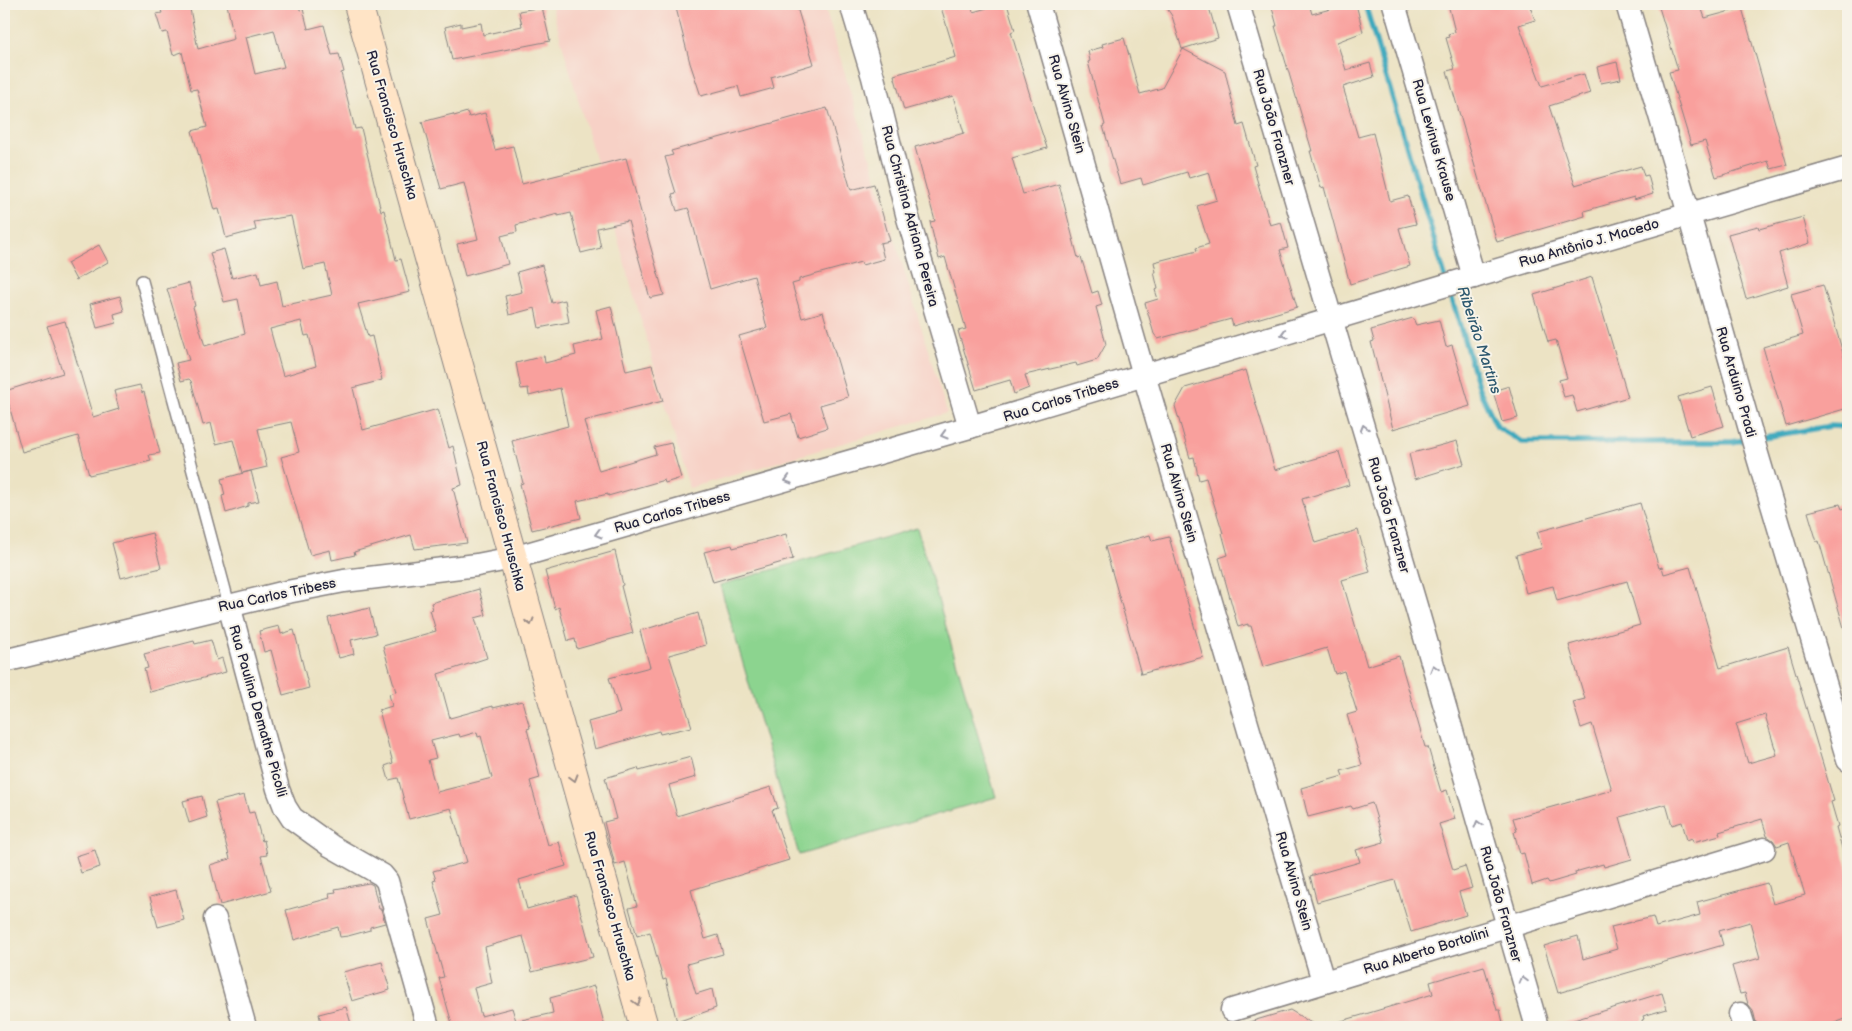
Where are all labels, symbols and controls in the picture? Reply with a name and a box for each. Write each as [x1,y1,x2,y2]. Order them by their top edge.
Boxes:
street label: Rua Francisco Hruschka [362,48,422,202]
street label: Rua Alvino Stein [1045,52,1089,156]
street label: Rua João Franzner [1249,67,1299,188]
street label: Rua Levinus Krause [1408,77,1460,203]
street label: Rua Christina Adriana Pereira [878,123,942,309]
street label: Rua Antônio J. Macedo [1517,215,1661,271]
water label: Ribeirão Martins [1453,284,1506,397]
street label: Rua Arduino Pradi [1712,325,1760,439]
one-way arrow [1281,328,1289,338]
street label: Rua Carlos Tribess [1001,374,1121,426]
one-way arrow [1359,424,1369,433]
one-way arrow [940,429,948,439]
street label: Rua Francisco Hruschka [473,439,529,593]
street label: Rua Alvino Stein [1157,441,1201,545]
street label: Rua João Franzner [1364,455,1414,576]
one-way arrow [784,474,792,484]
street label: Rua Carlos Tribess [612,487,732,537]
one-way arrow [594,528,602,538]
street label: Rua Carlos Tribess [217,574,337,616]
one-way arrow [525,617,535,625]
street label: Rua Paulina Demathe Picolli [225,623,291,799]
one-way arrow [1429,664,1439,673]
one-way arrow [569,773,579,782]
one-way arrow [1473,820,1484,829]
street label: Rua Francisco Hruschka [580,829,640,983]
street label: Rua Alvino Stein [1272,829,1316,933]
street label: Rua João Franzner [1476,844,1526,965]
street label: Rua Alberto Bortolini [1361,924,1491,978]
one-way arrow [1518,976,1529,985]
one-way arrow [631,997,642,1006]

